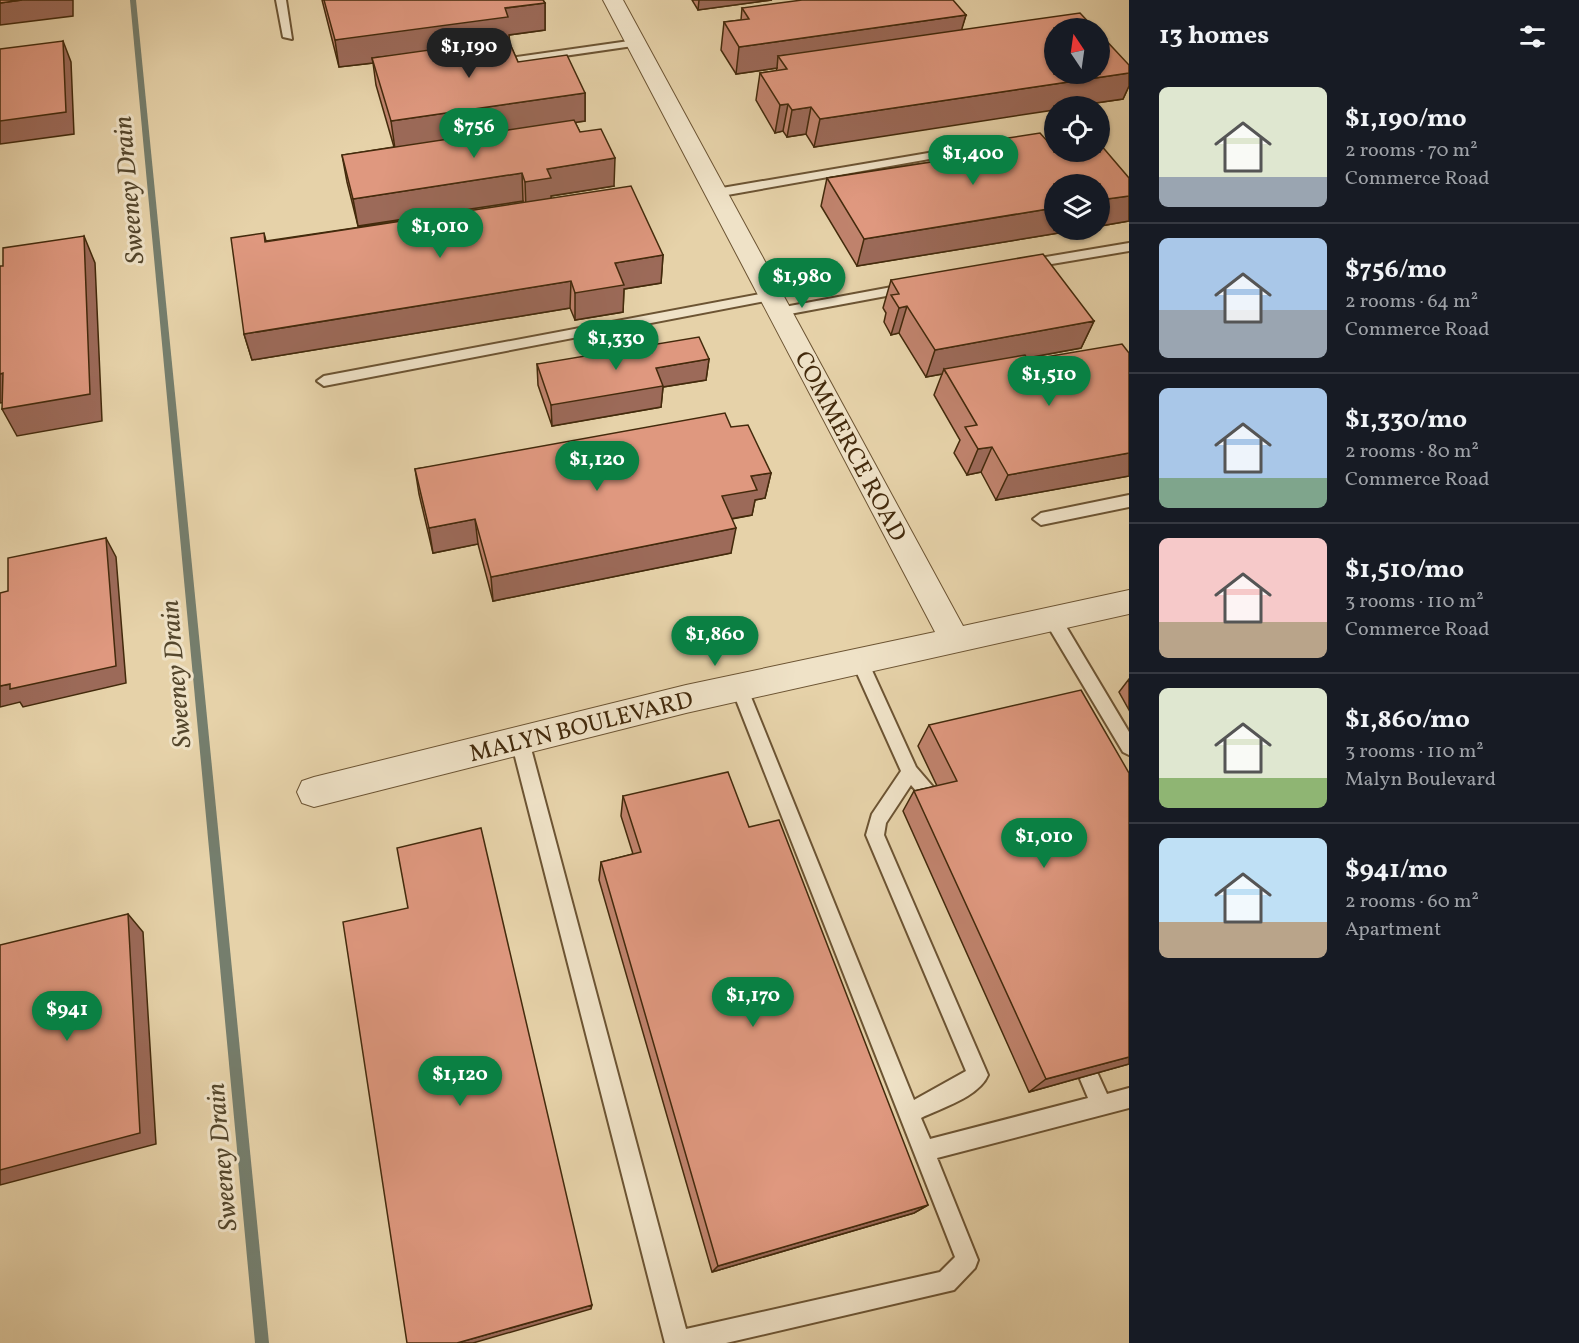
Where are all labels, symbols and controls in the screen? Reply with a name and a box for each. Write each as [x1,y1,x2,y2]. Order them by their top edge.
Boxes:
north arrow [1044,18,1110,84]
map controls [1044,18,1110,240]
text: 13 homes [1159,18,1269,54]
icon: filters [1516,20,1549,53]
pin: $1,190 [420,28,518,79]
text: $1,190 [441,33,497,61]
button: locate [1044,96,1110,162]
text: $1,190/mo [1345,101,1467,137]
pin: $756 [438,108,510,159]
icon: home [1207,111,1279,183]
text: $756 [453,113,495,141]
water label: Sweeney Drain [106,114,154,265]
pin: $1,400 [924,135,1022,186]
text: 2 rooms · 70 m² [1345,137,1478,165]
text: $1,400 [942,140,1004,168]
text: Commerce Road [1345,165,1490,193]
button: layers [1044,174,1110,240]
pin: $1,010 [391,208,489,259]
text: $1,010 [411,213,469,241]
text: $756/mo [1345,252,1447,288]
pin: $1,980 [753,258,851,309]
icon: home [1207,262,1279,334]
text: $1,980 [772,263,832,291]
text: 2 rooms · 64 m² [1345,288,1478,316]
text: Commerce Road [1345,316,1490,344]
pin: $1,330 [567,320,665,371]
text: $1,330 [588,325,644,353]
street label: COMMERCE ROAD [785,346,914,548]
pin: $1,510 [1000,356,1098,407]
text: $1,510 [1022,361,1076,389]
text: $1,330/mo [1345,402,1467,438]
icon: home [1207,412,1279,484]
text: 2 rooms · 80 m² [1345,438,1479,466]
pin: $1,120 [548,441,646,492]
text: $1,120 [569,446,625,474]
text: Commerce Road [1345,466,1490,494]
text: $1,510/mo [1345,552,1464,588]
icon: home [1207,562,1279,634]
text: 3 rooms · 110 m² [1345,588,1484,616]
water label: Sweeney Drain [153,598,201,749]
pin: $1,860 [666,616,764,667]
text: Commerce Road [1345,616,1490,644]
text: $1,860 [685,621,745,649]
street label: MALYN BOULEVARD [466,684,697,772]
text: $1,860/mo [1345,702,1470,738]
icon: home [1207,712,1279,784]
text: 3 rooms · 110 m² [1345,738,1484,766]
text: Malyn Boulevard [1345,766,1496,794]
pin: $1,010 [995,818,1093,869]
text: $1,010 [1015,823,1073,851]
text: $941/mo [1345,852,1448,888]
icon: home [1207,862,1279,934]
text: 2 rooms · 60 m² [1345,888,1479,916]
text: Apartment [1345,916,1441,944]
pin: $1,170 [704,977,802,1028]
text: $1,170 [726,982,780,1010]
pin: $941 [31,991,103,1042]
text: $941 [46,996,88,1024]
pin: $1,120 [411,1056,509,1107]
text: $1,120 [432,1061,488,1089]
water label: Sweeney Drain [199,1081,247,1232]

